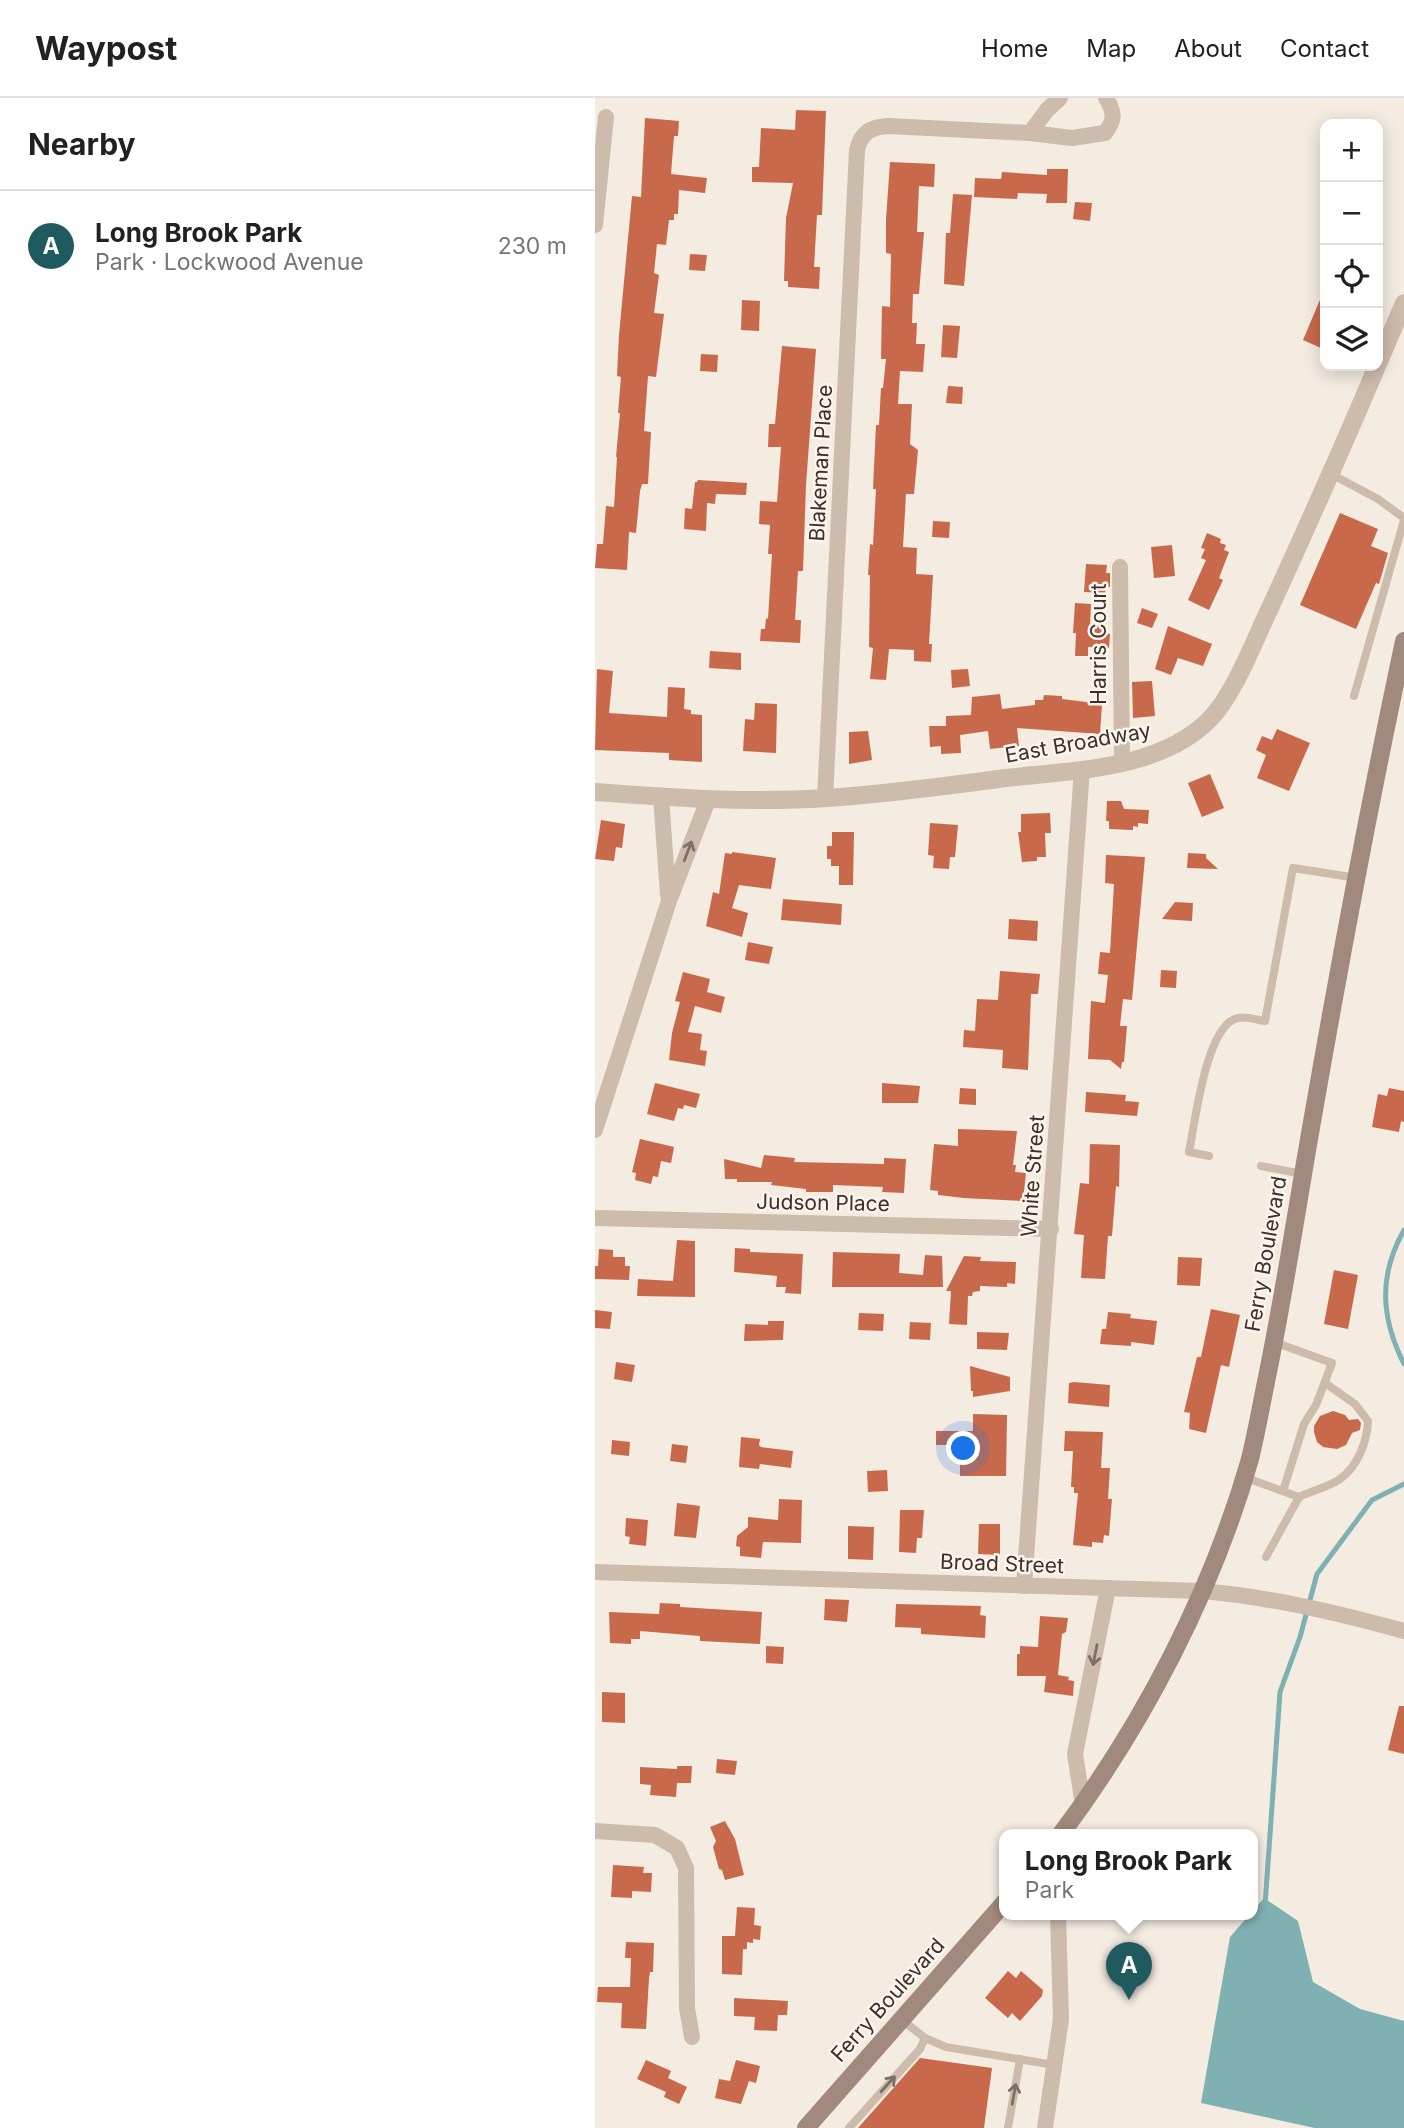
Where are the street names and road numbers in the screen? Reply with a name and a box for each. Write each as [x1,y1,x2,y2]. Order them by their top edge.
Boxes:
street label: Blakeman Place [804,384,837,542]
street label: Harris Court [1086,583,1111,705]
street label: East Broadway [1003,717,1153,768]
street label: White Street [1016,1114,1049,1238]
street label: Ferry Boulevard [1240,1174,1291,1334]
street label: Judson Place [756,1189,890,1216]
street label: Broad Street [940,1549,1064,1578]
street label: Ferry Boulevard [826,1933,950,2067]

